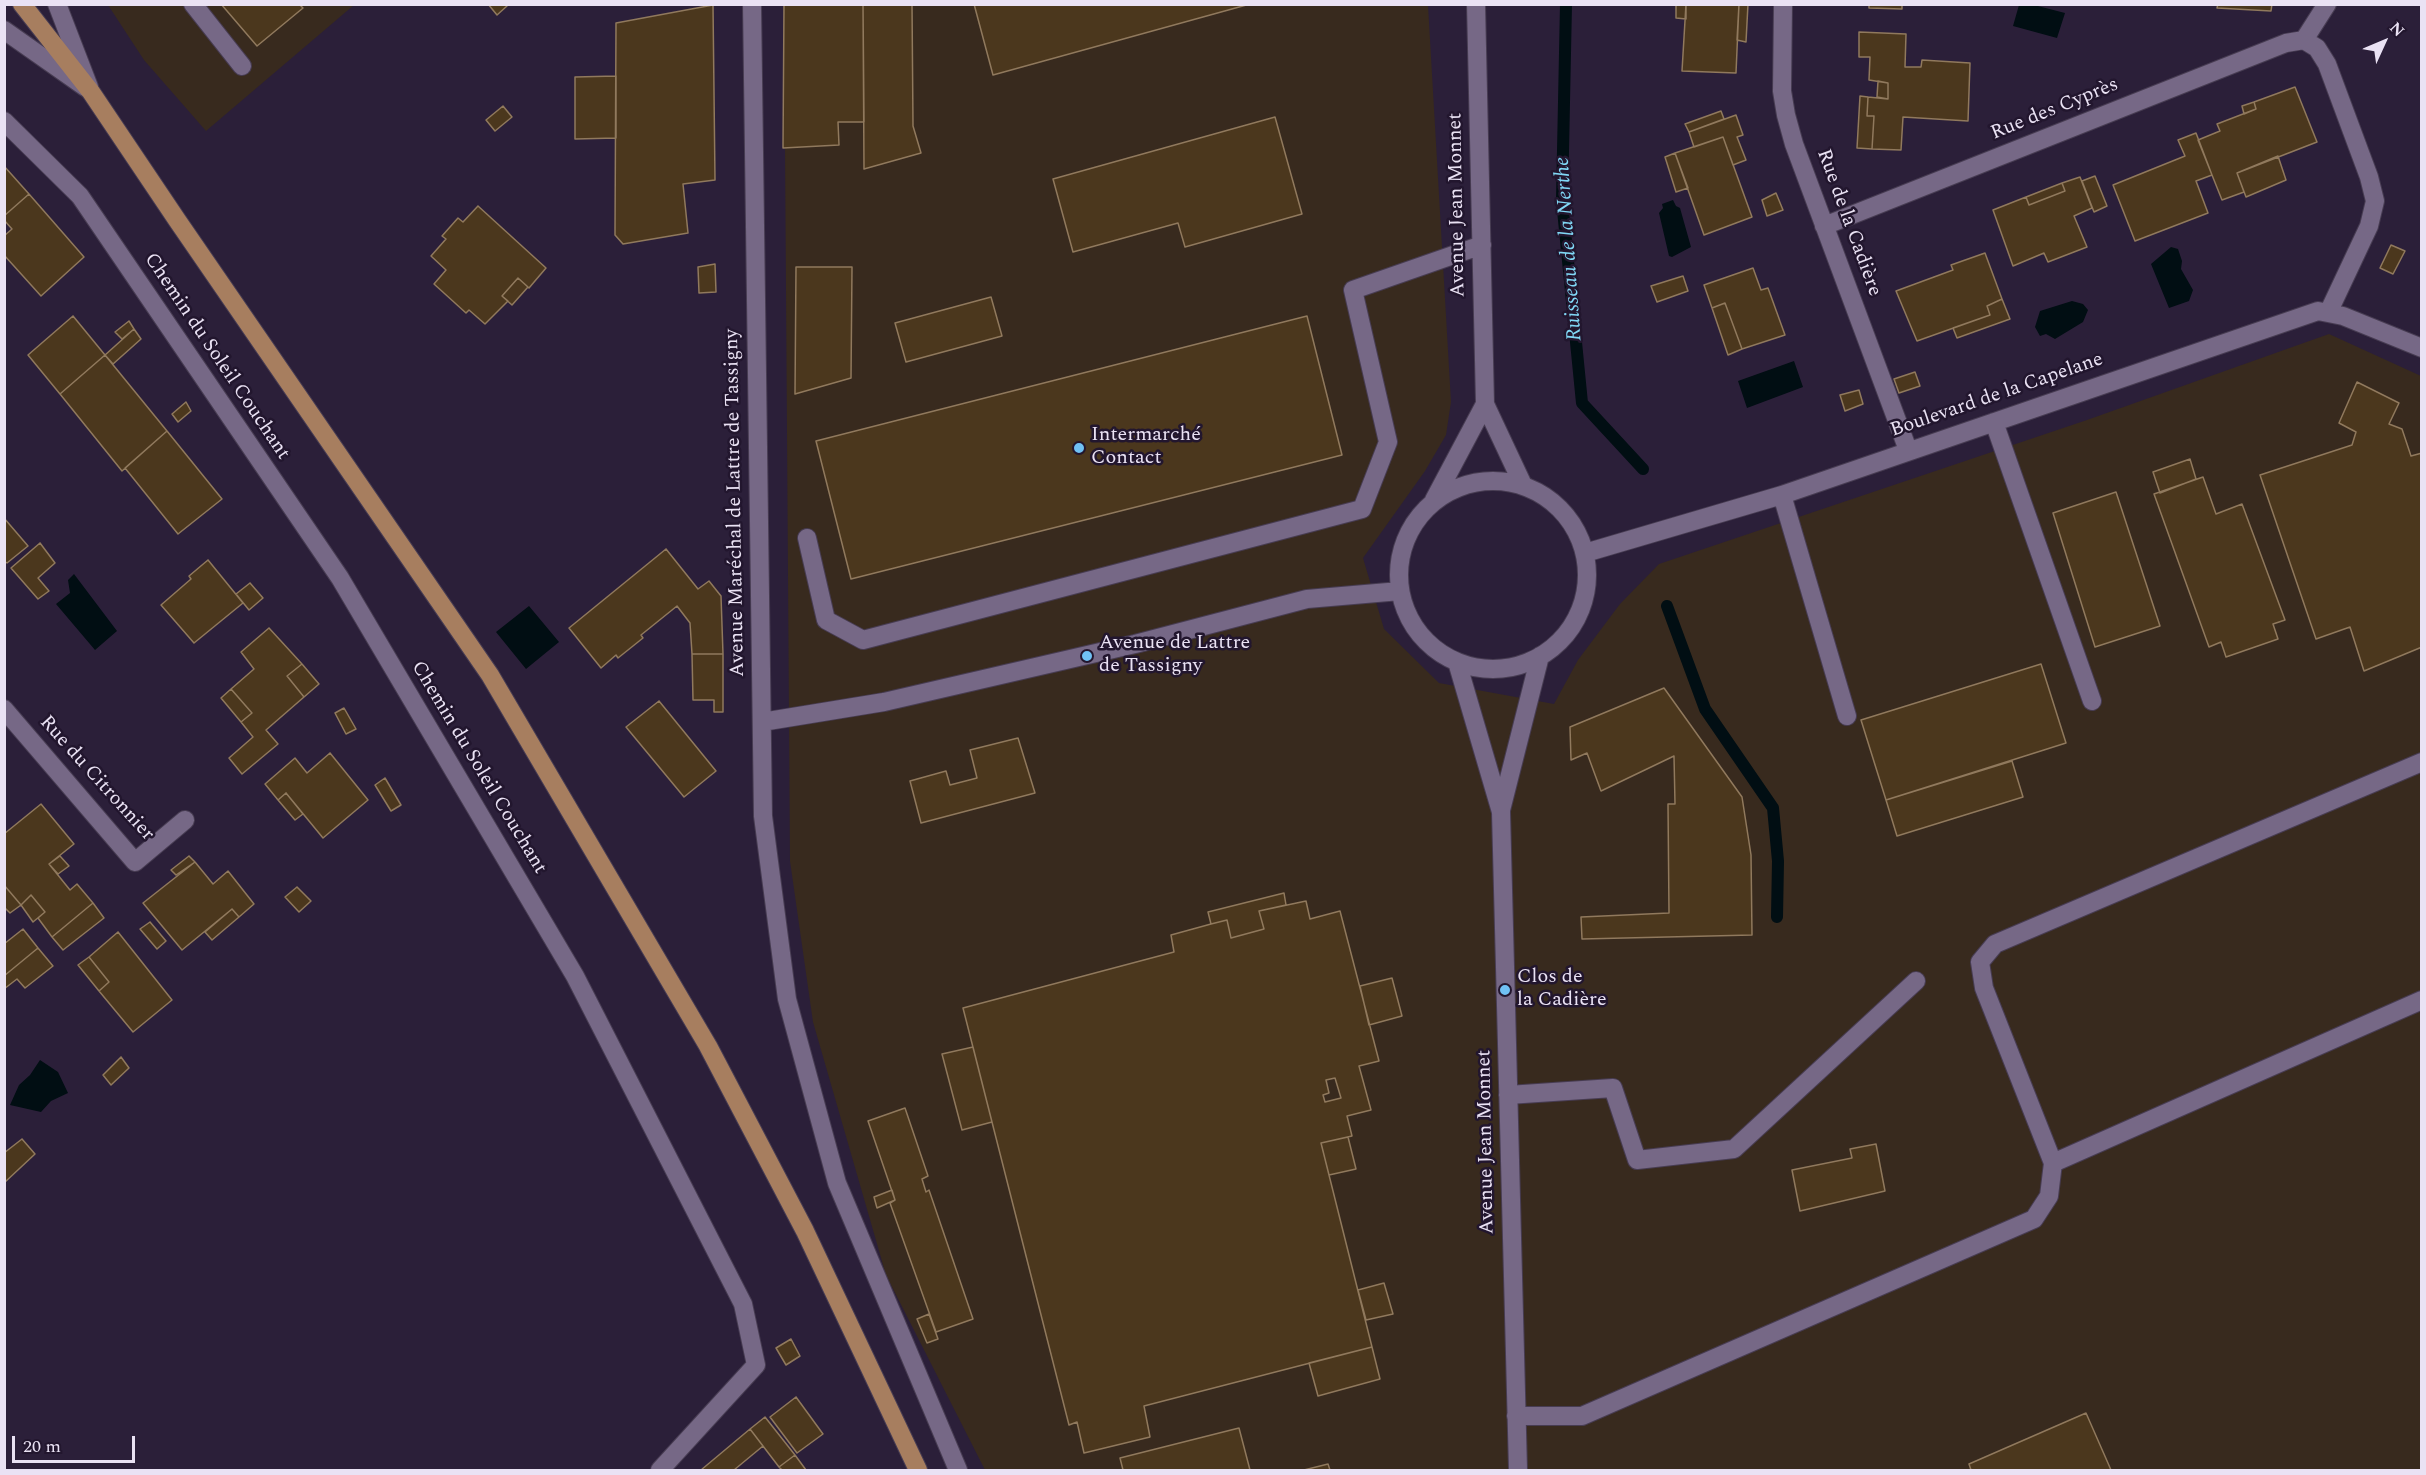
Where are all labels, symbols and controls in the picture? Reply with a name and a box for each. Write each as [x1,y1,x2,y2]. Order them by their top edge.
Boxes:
north arrow [2354,12,2414,72]
text: N [2384,16,2410,43]
street label: Rue des Cyprès [1988,74,2122,146]
street label: Avenue Jean Monnet [1444,112,1472,298]
street label: Rue de la Cadière [1810,146,1886,300]
water label: Ruisseau de la Nerthe [1551,156,1589,342]
street label: Chemin du Soleil Couchant [138,249,294,465]
street label: Avenue Maréchal de Lattre de Tassigny [721,329,751,677]
street label: Boulevard de la Capelane [1887,348,2107,444]
place label: Intermarché Contact [1091,424,1201,471]
marker: Intermarché Contact [1072,441,1086,455]
place label: Avenue de Lattre de Tassigny [1099,632,1250,679]
marker: Avenue de Lattre de Tassigny [1080,649,1094,663]
street label: Chemin du Soleil Couchant [405,657,551,879]
street label: Rue du Citronnier [33,711,159,847]
place label: Clos de la Cadière [1517,966,1607,1013]
marker: Clos de la Cadière [1498,983,1512,997]
street label: Avenue Jean Monnet [1473,1049,1501,1235]
scale bar [15,1424,138,1462]
text: 20 m [23,1433,61,1460]

